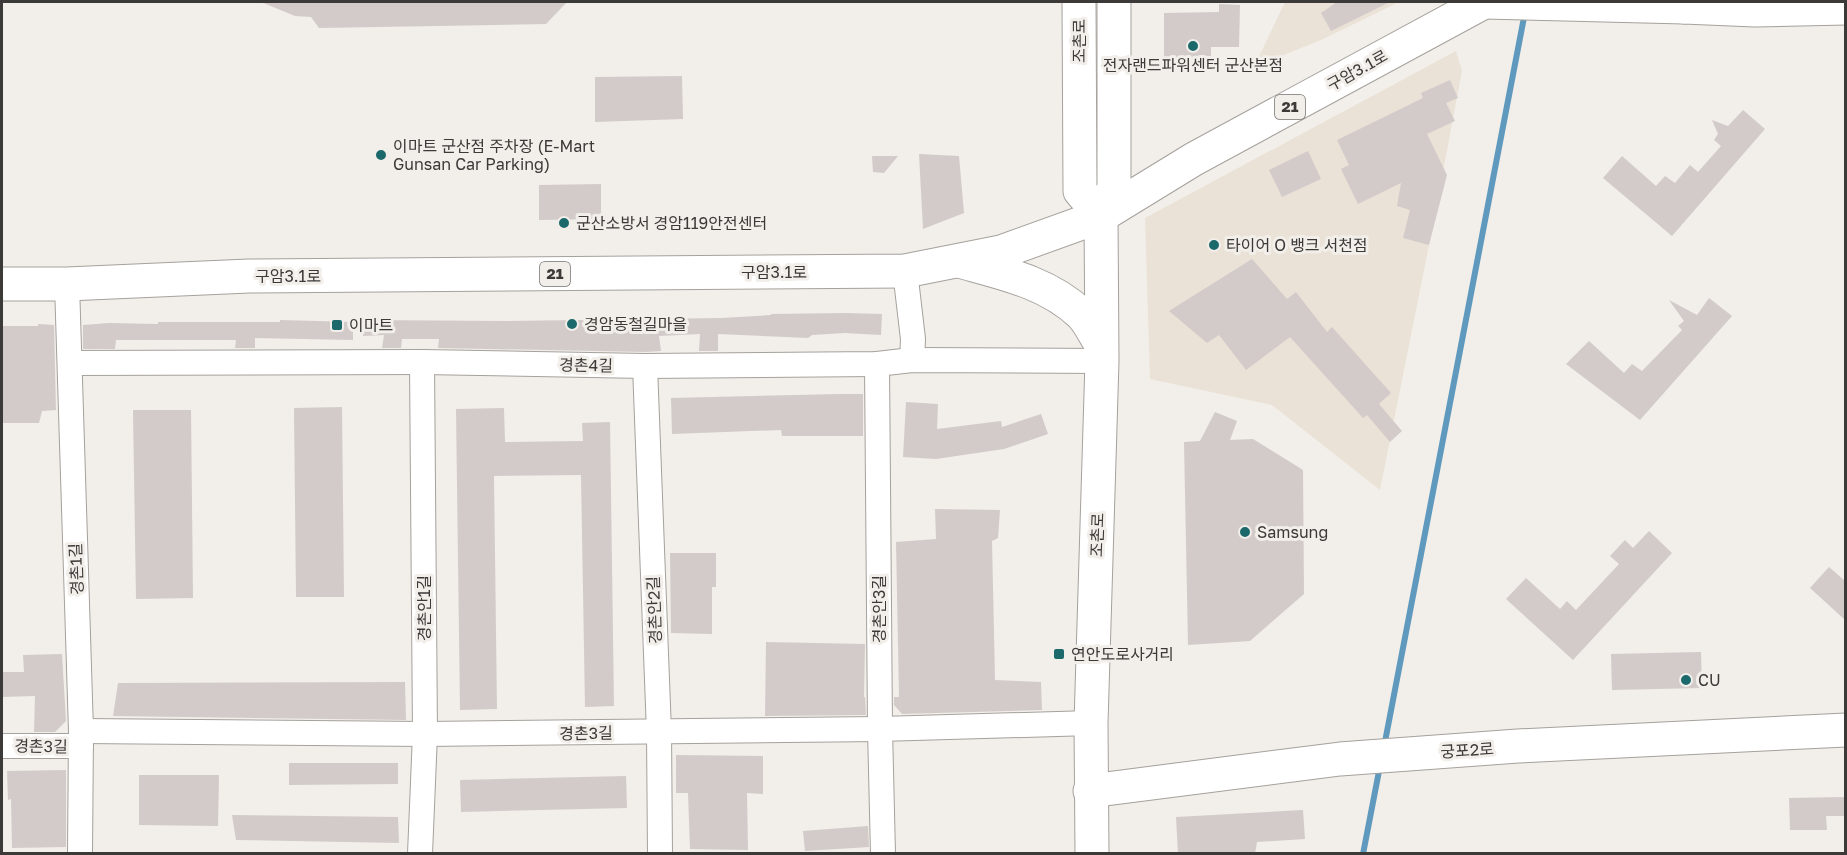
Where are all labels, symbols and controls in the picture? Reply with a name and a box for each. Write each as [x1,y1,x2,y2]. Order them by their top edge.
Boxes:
street label: 조촌로 [1069,19,1089,63]
marker: 전자랜드파워센터 군산본점 [1186,39,1200,53]
street label: 구암3.1로 [1323,45,1391,95]
place label: 전자랜드파워센터 군산본점 [1103,55,1283,75]
road number: 21 [1275,95,1305,119]
place label: 이마트 군산점 주차장 (E-Mart Gunsan Car Parking) [393,136,595,174]
marker: 이마트 군산점 주차장 (E-Mart Gunsan Car Parking) [374,148,388,162]
place label: 군산소방서 경암119안전센터 [576,213,767,233]
marker: 군산소방서 경암119안전센터 [557,216,571,230]
place label: 타이어 O 뱅크 서천점 [1226,235,1368,255]
marker: 타이어 O 뱅크 서천점 [1207,238,1221,252]
road number: 21 [540,262,570,286]
street label: 구암3.1로 [741,262,807,282]
street label: 구암3.1로 [255,266,321,286]
place label: 경암동철길마을 [584,314,687,334]
place label: 이마트 [349,315,393,335]
marker: 경암동철길마을 [565,317,579,331]
marker: 이마트 [330,318,344,332]
street label: 경촌4길 [559,355,613,375]
street label: 조촌로 [1086,512,1108,557]
place label: Samsung [1257,522,1328,542]
marker: Samsung [1238,525,1252,539]
street label: 경촌1길 [65,543,87,595]
street label: 경촌안1길 [414,575,434,641]
street label: 경촌안3길 [869,575,889,643]
street label: 경촌안2길 [643,576,665,644]
place label: 연안도로사거리 [1071,644,1174,664]
marker: 연안도로사거리 [1052,647,1066,661]
place label: CU [1698,670,1721,690]
marker: CU [1679,673,1693,687]
street label: 경촌3길 [559,723,613,743]
street label: 경촌3길 [14,736,68,756]
street label: 궁포2로 [1440,738,1495,762]

